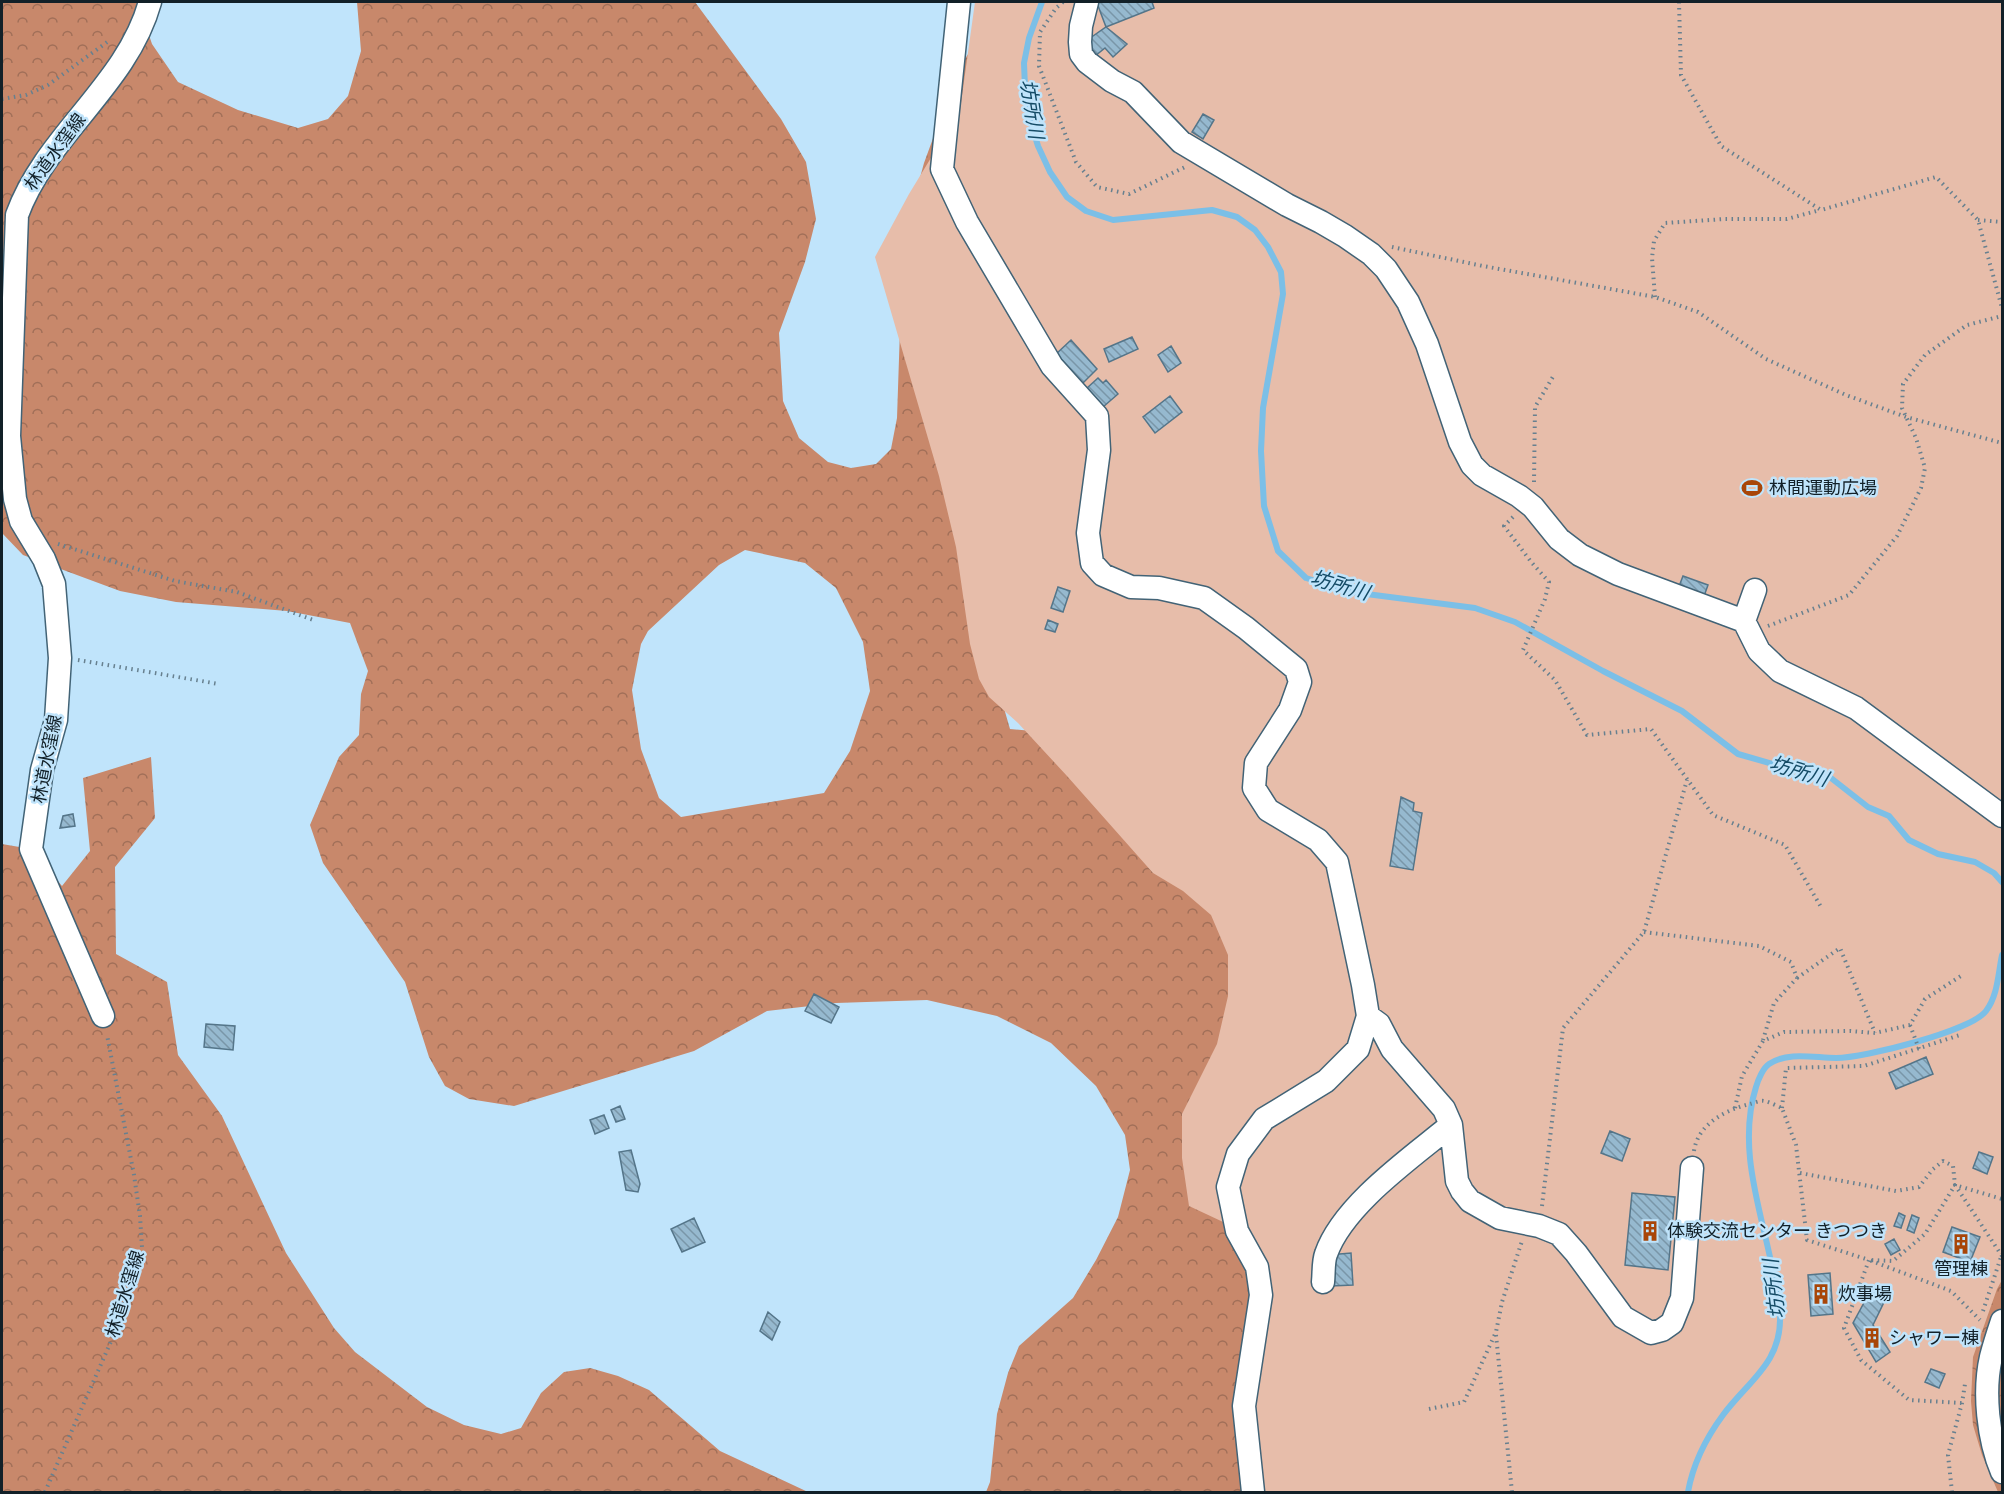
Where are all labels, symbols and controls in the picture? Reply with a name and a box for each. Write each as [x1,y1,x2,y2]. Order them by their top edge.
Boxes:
water label: 坊所川 [1016,77,1050,142]
street label: 林道水窪線 [19,109,90,194]
sports icon: 林間運動広場 [1740,476,1764,500]
place label: 林間運動広場 [1769,476,1877,498]
water label: 坊所川 [1308,564,1374,604]
street label: 林道水窪線 [27,713,65,805]
water label: 坊所川 [1767,750,1833,791]
building icon: 体験交流センター きつつき [1638,1219,1662,1243]
place label: 体験交流センター きつつき [1667,1219,1887,1241]
building icon: 管理棟 [1949,1232,1973,1256]
street label: 林道水窪線 [100,1247,148,1340]
water label: 坊所川 [1757,1256,1789,1320]
place label: 管理棟 [1934,1257,1988,1279]
building icon: 炊事場 [1809,1282,1833,1306]
place label: 炊事場 [1838,1282,1892,1304]
building icon: シャワー棟 [1860,1326,1884,1350]
place label: シャワー棟 [1889,1326,1979,1348]

